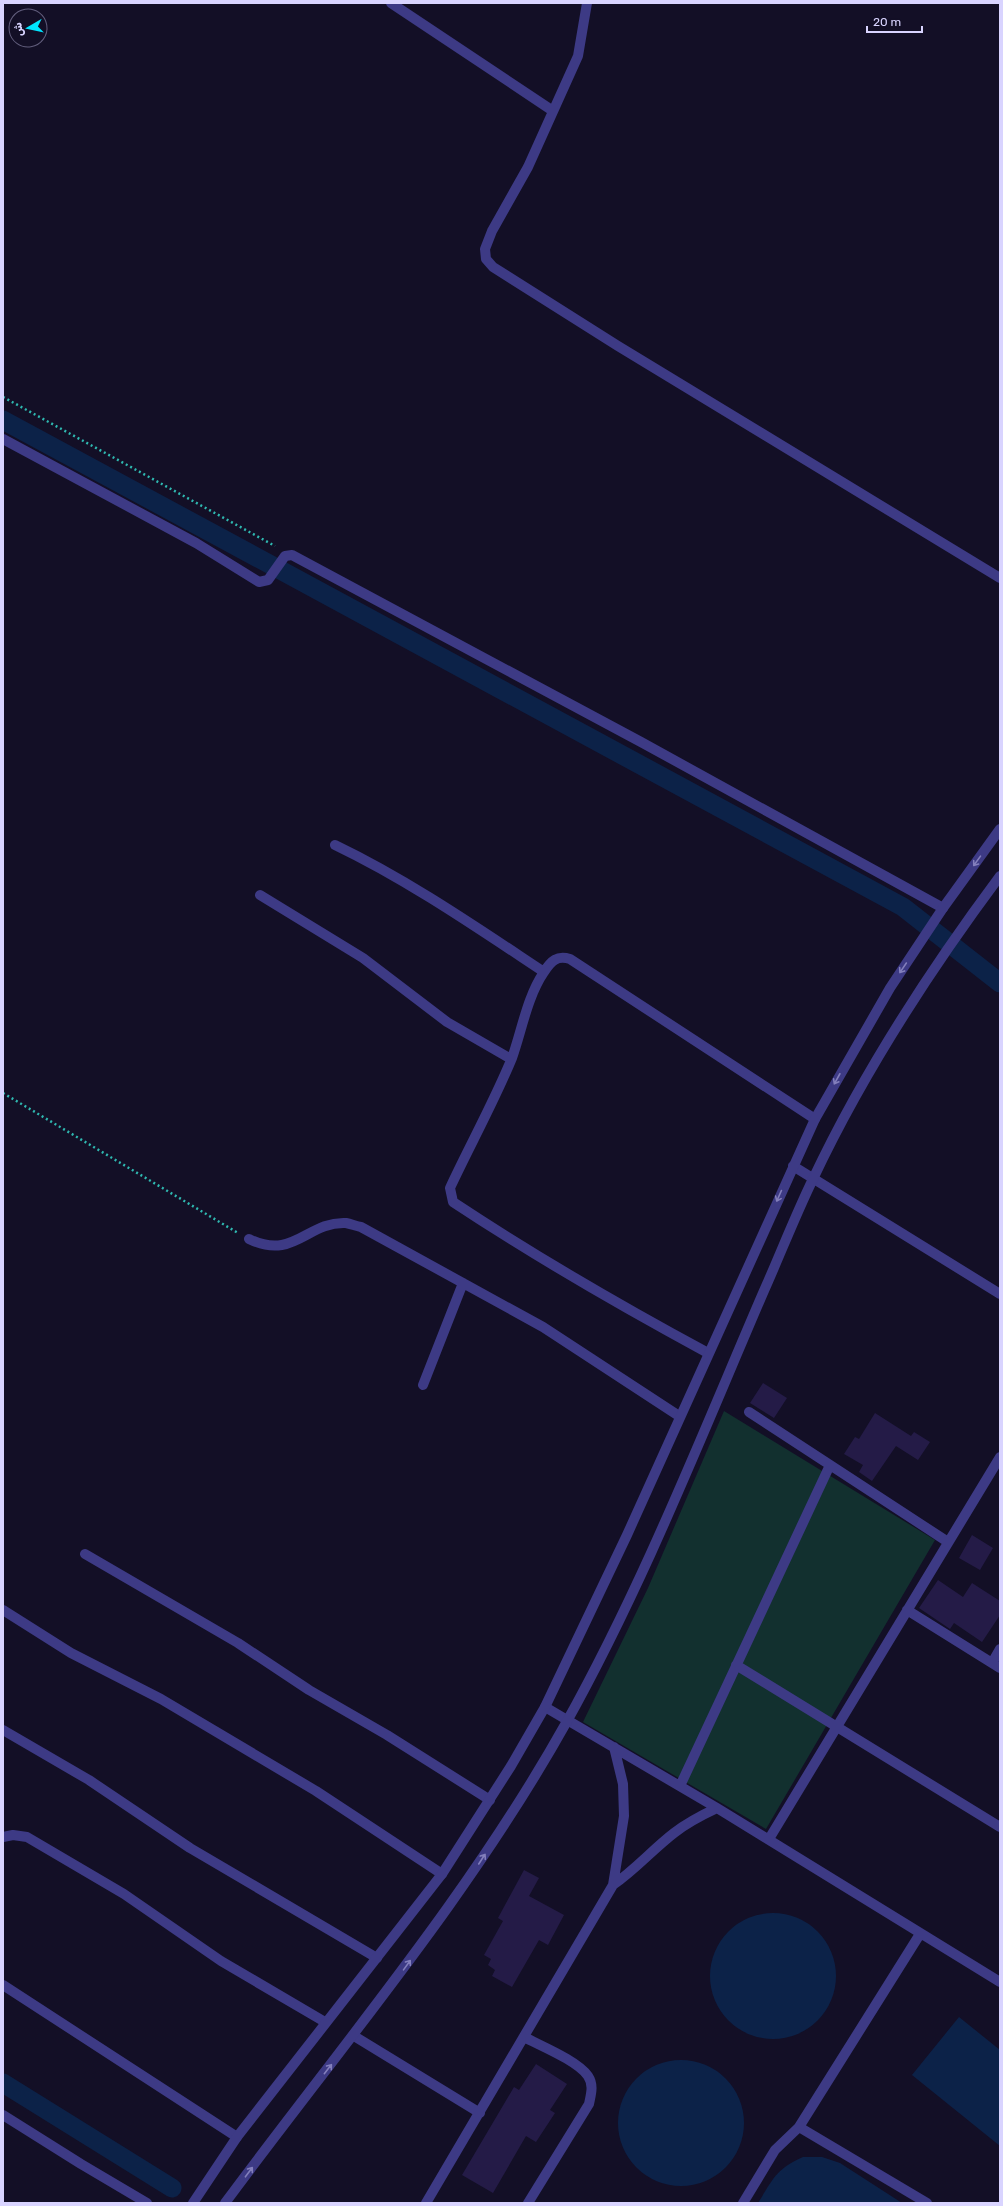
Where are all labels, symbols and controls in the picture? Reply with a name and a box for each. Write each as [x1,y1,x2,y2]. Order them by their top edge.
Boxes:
north arrow [8,8,48,48]
scale bar [867,8,922,34]
text: 20 m [873,15,901,29]
text: ش [11,22,26,37]
one-way arrow [973,855,981,866]
one-way arrow [899,962,907,974]
one-way arrow [832,1073,840,1085]
one-way arrow [775,1190,782,1202]
one-way arrow [478,1854,486,1865]
one-way arrow [403,1960,411,1971]
one-way arrow [324,2064,333,2075]
one-way arrow [244,2166,253,2177]

